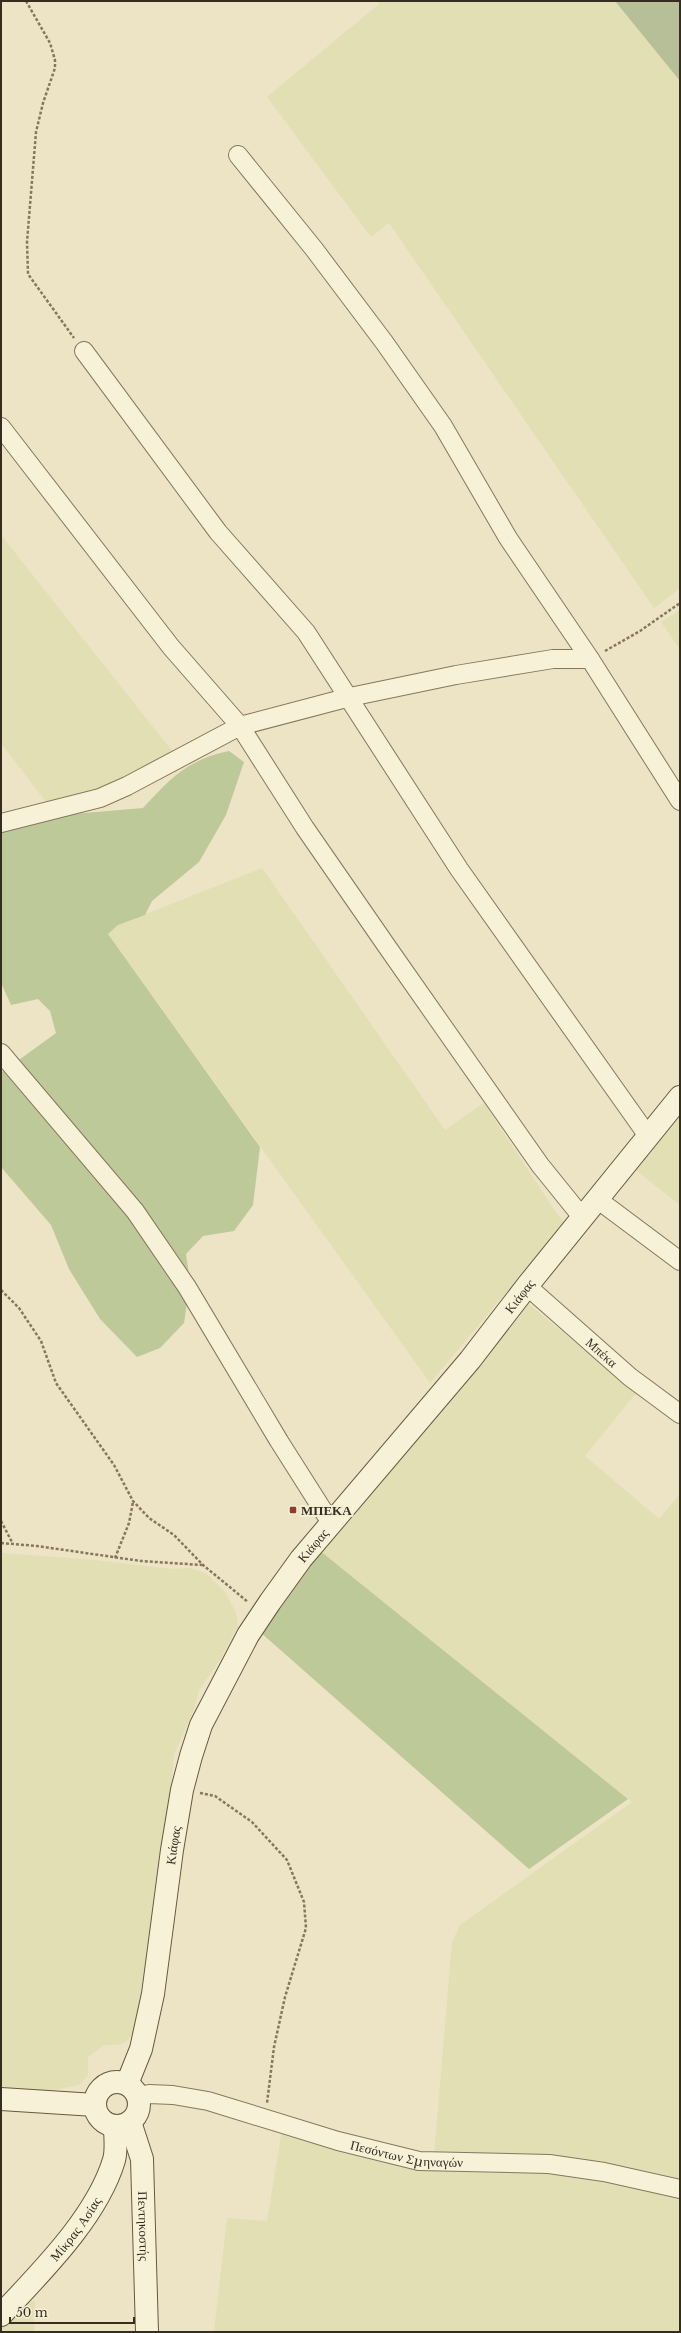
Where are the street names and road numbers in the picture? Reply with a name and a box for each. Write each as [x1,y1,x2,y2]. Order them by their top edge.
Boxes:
street label: Κιάφας [501,1275,539,1317]
street label: Μπέκα [582,1334,621,1371]
street label: Κιάφας [294,1525,333,1566]
street label: Κιάφας [162,1824,185,1866]
street label: Πεσόντων Σμηναγών [349,2136,463,2171]
street label: Πεντηκοστής [134,2191,153,2262]
street label: Μίκρας Ασίας [46,2193,105,2265]

